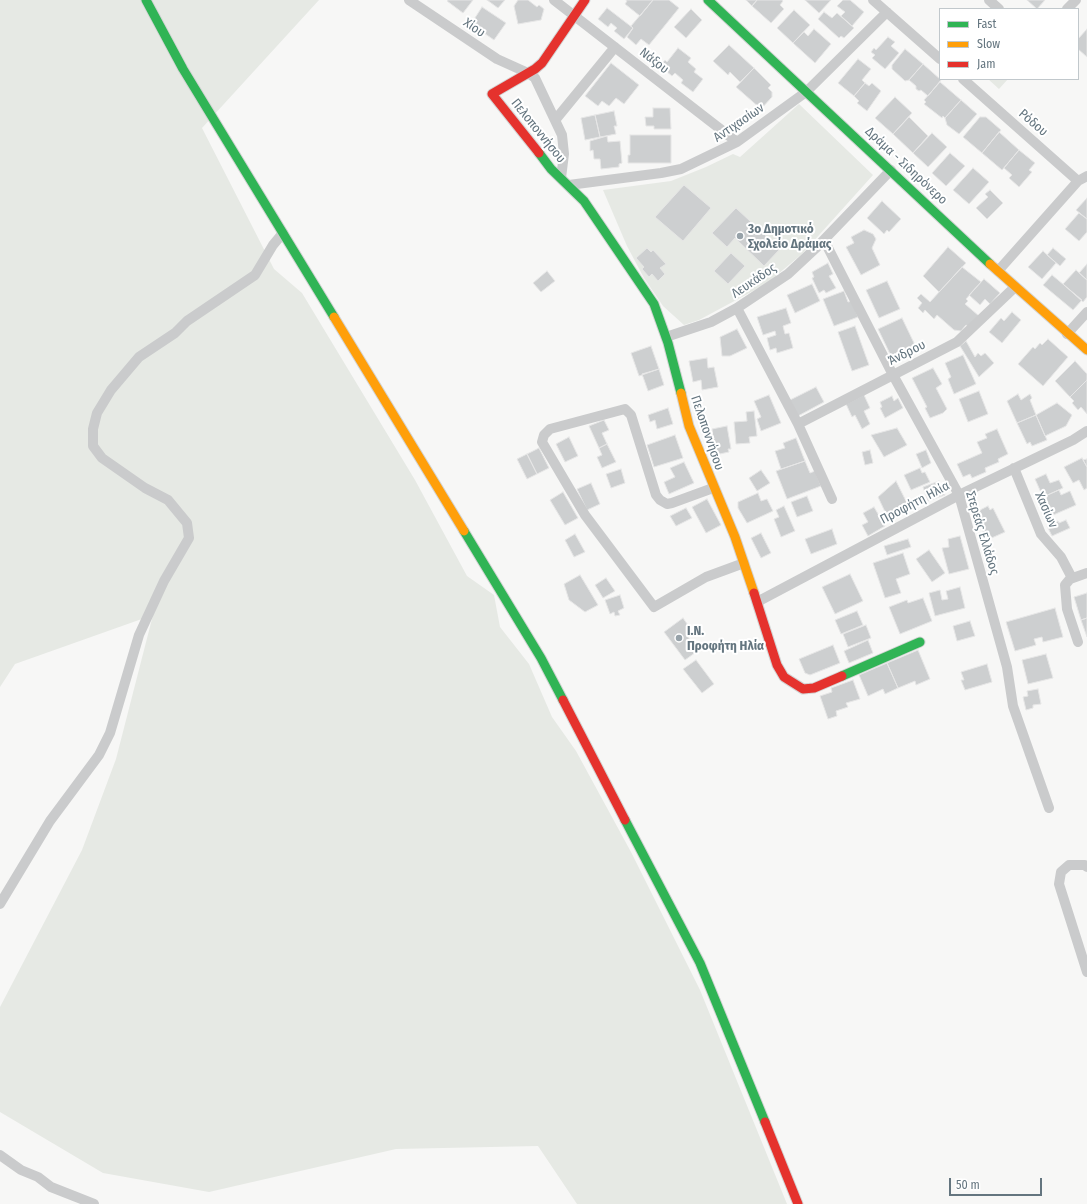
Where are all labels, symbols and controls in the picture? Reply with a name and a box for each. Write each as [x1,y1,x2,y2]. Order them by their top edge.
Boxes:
legend [939,8,1079,80]
street label: Χίου [460,15,488,41]
text: Fast [977,17,996,31]
text: Slow [977,37,1000,51]
street label: Νάξου [636,45,672,77]
text: Jam [977,57,995,71]
street label: Πελοποννήσου [507,96,569,166]
street label: Αντιχασίων [711,100,767,146]
street label: Ρόδου [1015,106,1051,140]
street label: Δράμα - Σιδηρόνερο [862,124,950,208]
place label: 3ο Δημοτικό Σχολείο Δράμας [748,221,831,252]
marker: 3ο Δημοτικό Σχολείο Δράμας [735,231,745,241]
street label: Λευκάδος [729,260,779,302]
street label: Άνδρου [886,337,928,369]
street label: Πελοποννήσου [687,394,727,472]
street label: Προφήτη Ηλία [878,478,952,528]
street label: Στερεάς Ελλάδος [962,489,1002,577]
street label: Χασίων [1031,490,1061,530]
place label: Ι.Ν. Προφήτη Ηλία [687,623,764,654]
marker: Ι.Ν. Προφήτη Ηλία [674,633,684,643]
scale bar [951,1170,1044,1196]
text: 50 m [956,1178,980,1192]

